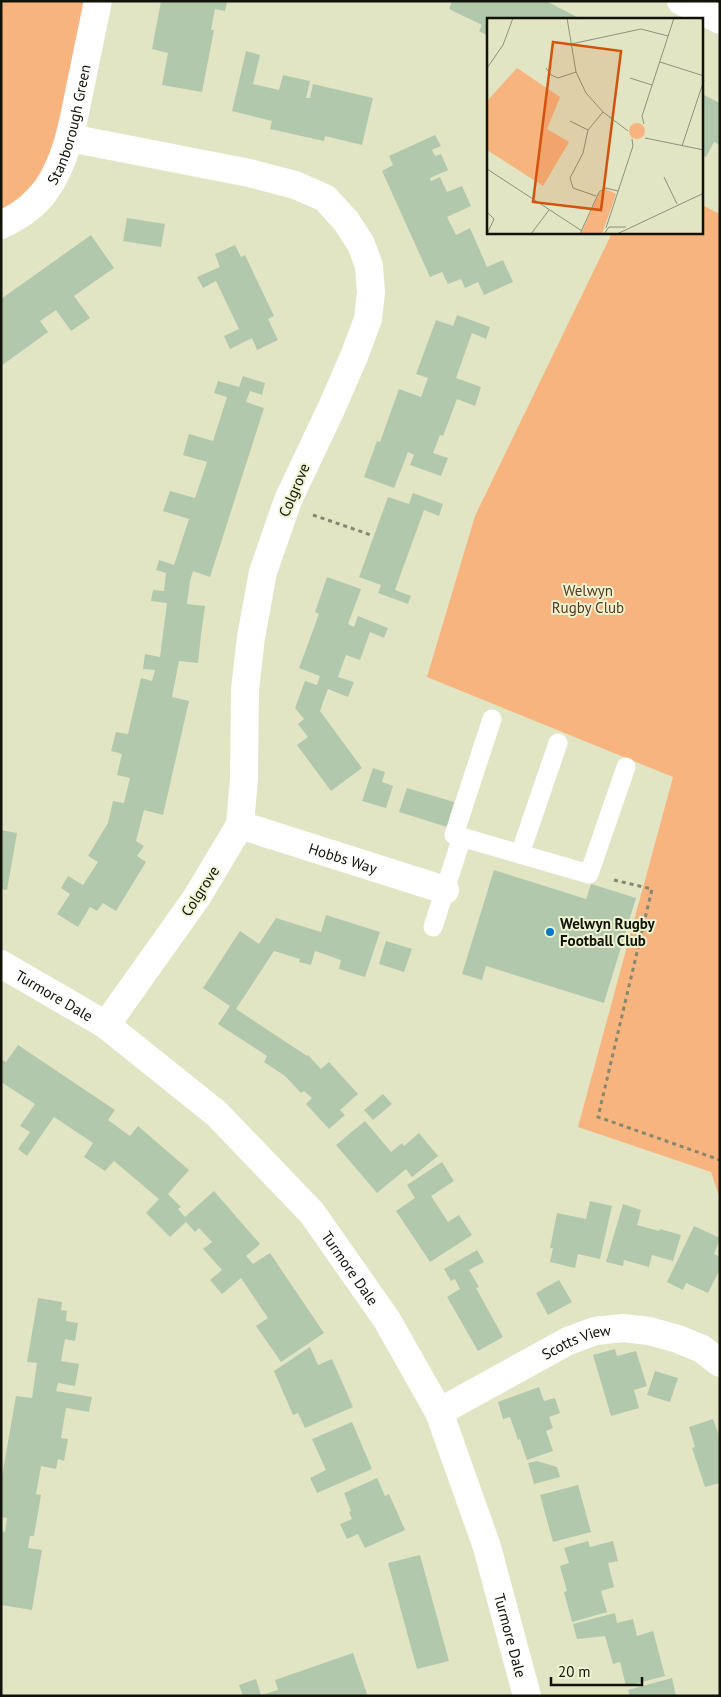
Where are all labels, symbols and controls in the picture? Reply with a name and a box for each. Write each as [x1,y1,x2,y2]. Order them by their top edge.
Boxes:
inset map [487,18,704,234]
street label: Stanborough Green [42,63,94,188]
street label: Colgrove [274,460,314,520]
park label: Welwyn Rugby Club [552,581,624,617]
street label: Hobbs Way [306,838,380,877]
street label: Colgrove [177,862,223,920]
place label: Welwyn Rugby Football Club [560,914,656,950]
marker: Welwyn Rugby Football Club [544,926,556,938]
street label: Turmore Dale [13,965,97,1025]
street label: Turmore Dale [318,1227,383,1309]
street label: Scotts View [538,1320,612,1363]
street label: Turmore Dale [490,1591,531,1679]
scale bar [551,1654,642,1686]
text: 20 m [558,1662,591,1681]

